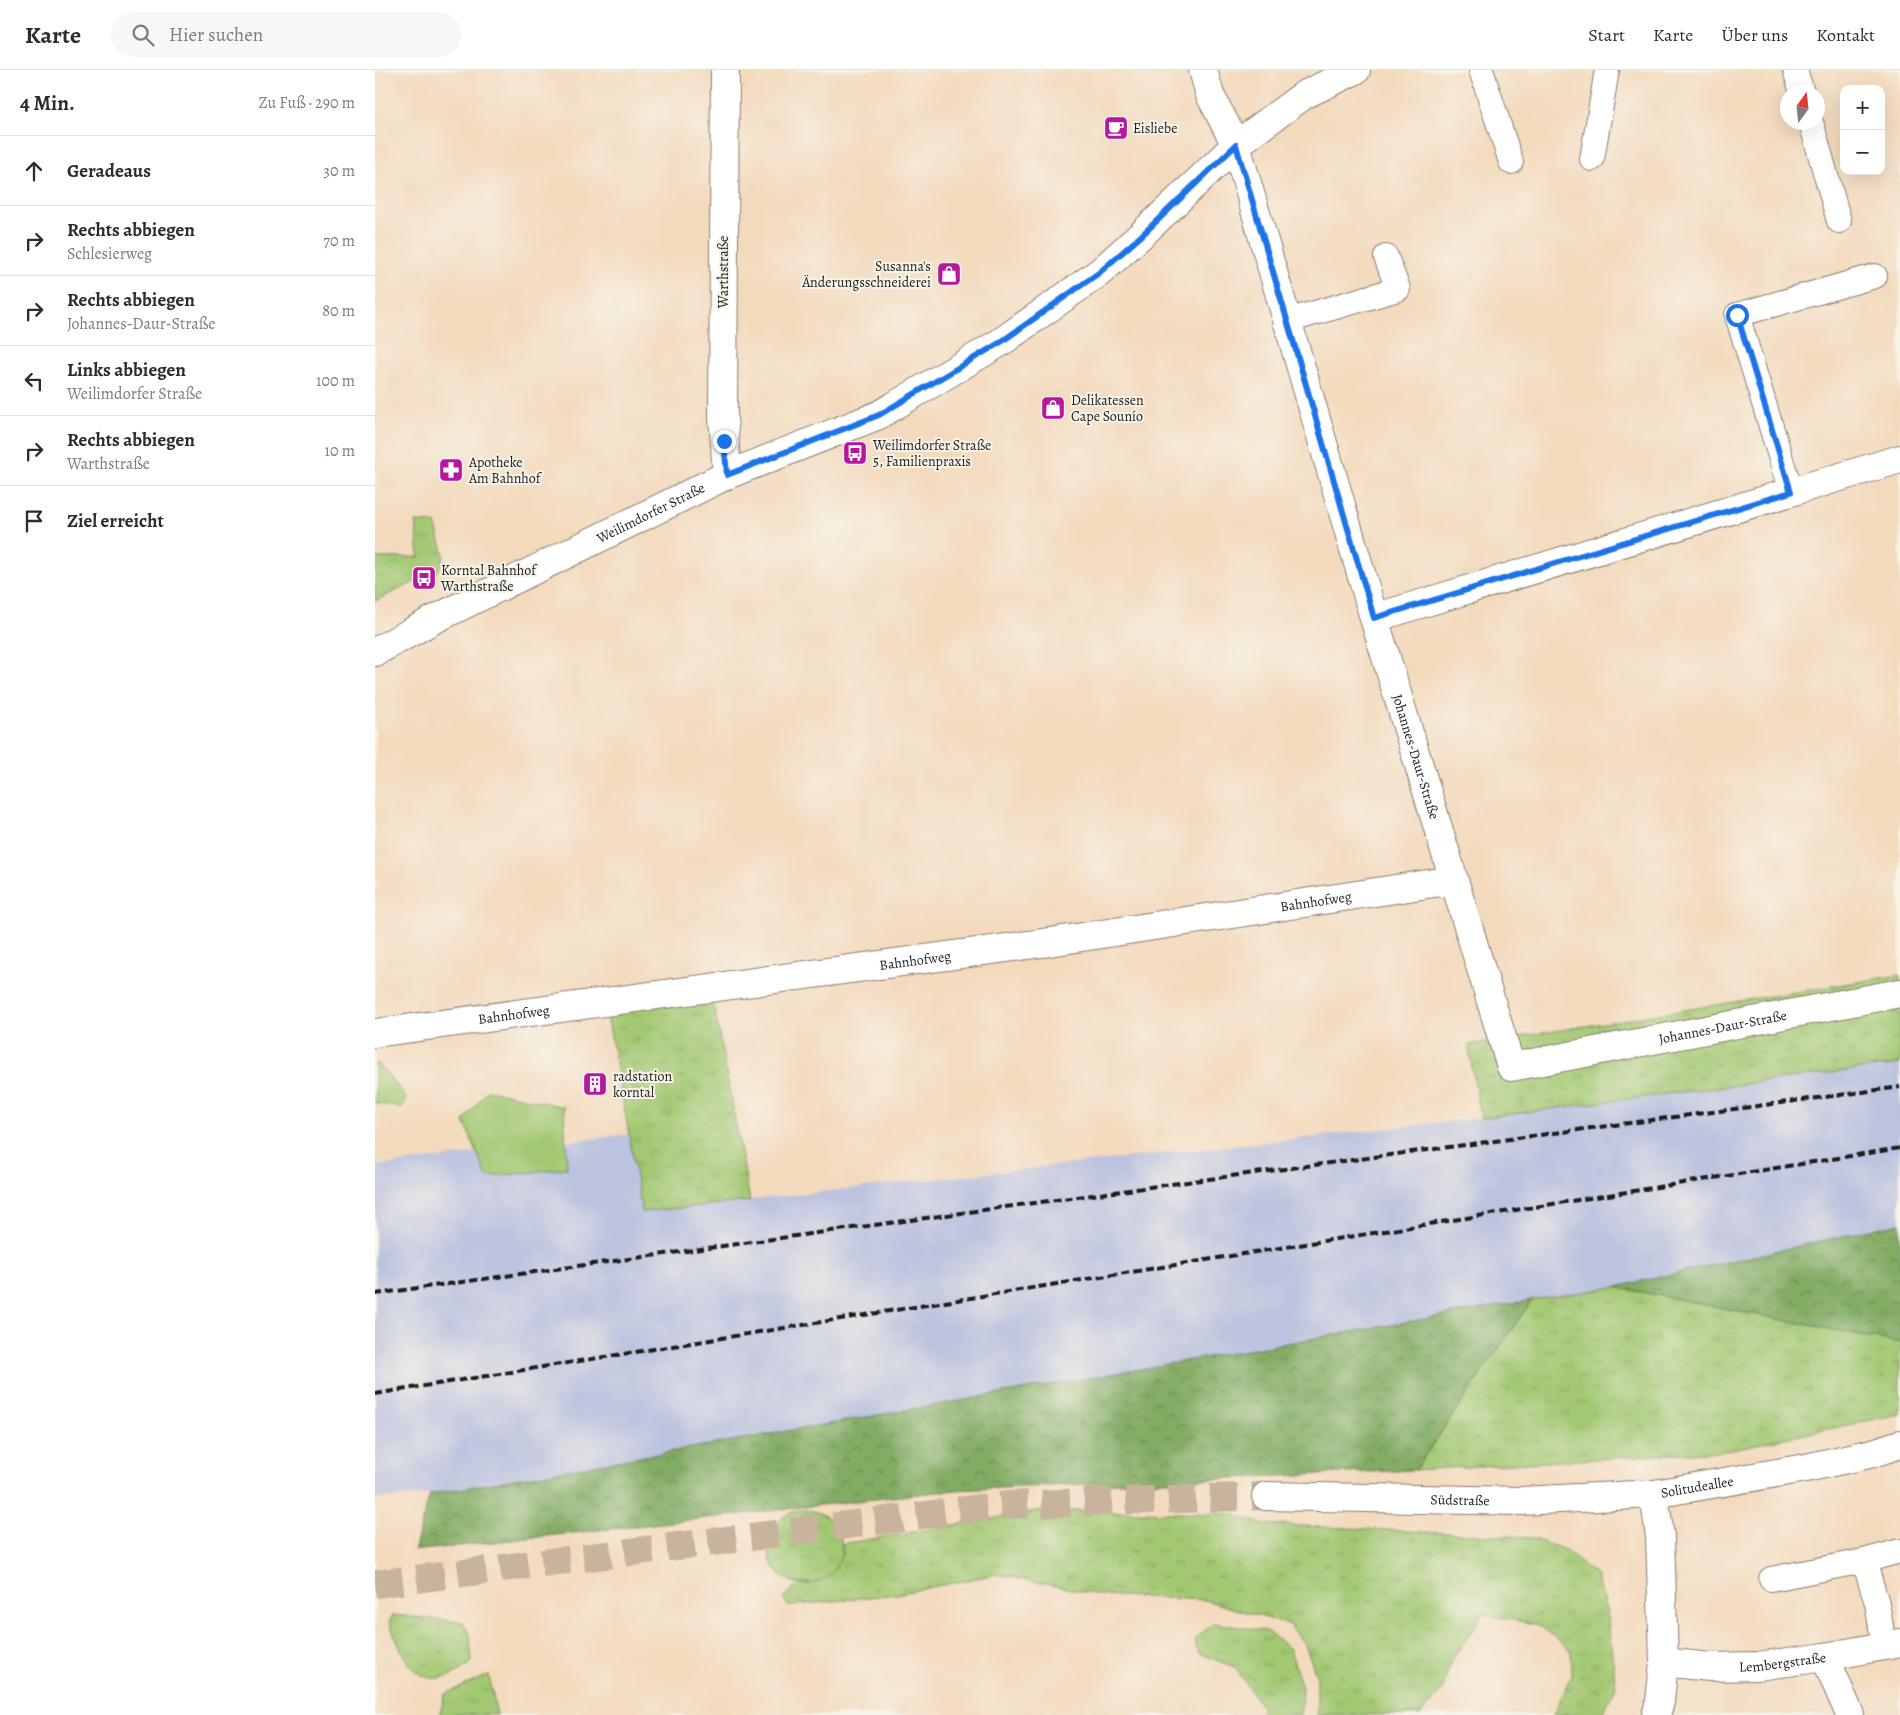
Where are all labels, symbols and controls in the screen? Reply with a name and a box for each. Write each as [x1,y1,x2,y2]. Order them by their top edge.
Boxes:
search box [111,12,461,57]
text: Karte [25,19,81,51]
icon: search [129,21,157,49]
text: Hier suchen [169,22,263,48]
text: Start [1588,23,1625,47]
text: Karte [1653,23,1693,47]
text: Über uns [1721,23,1788,47]
text: Kontakt [1816,23,1875,47]
north arrow [1780,85,1825,130]
map controls [1840,85,1885,175]
button: + [1840,85,1885,130]
text: 4 Min. [20,89,75,117]
text: Zu Fuß · 290 m [259,92,355,114]
cafe icon: Eisliebe [1103,115,1129,141]
place label: Eisliebe [1133,119,1177,138]
button: − [1840,130,1885,175]
icon: ahead [20,157,48,185]
text: Geradeaus [67,158,151,184]
text: 30 m [323,160,355,182]
text: Rechts abbiegen [67,217,195,243]
icon: right [20,227,48,255]
text: 70 m [323,230,355,252]
street label: Warthstraße [714,236,733,309]
text: Schlesierweg [67,243,152,265]
place label: Susanna's Änderungsschneiderei [801,257,931,292]
shop icon: Susanna's Änderungsschneiderei [936,261,962,287]
text: Rechts abbiegen [67,287,195,313]
icon: right [20,297,48,325]
text: 80 m [322,300,355,322]
route start [1726,304,1749,327]
text: Johannes-Daur-Straße [67,313,215,335]
text: Links abbiegen [67,357,186,383]
icon: left [20,367,48,395]
text: 100 m [316,370,355,392]
text: Weilimdorfer Straße [67,383,202,405]
place label: Delikatessen Cape Sounío [1071,391,1144,426]
shop icon: Delikatessen Cape Sounío [1040,395,1066,421]
text: Rechts abbiegen [67,427,195,453]
route end [713,430,736,453]
place label: Weilimdorfer Straße 5, Familienpraxis [872,436,991,471]
icon: right [20,437,48,465]
text: 10 m [325,440,355,462]
bus stop icon: Weilimdorfer Straße 5, Familienpraxis [842,440,868,466]
text: Warthstraße [67,453,150,475]
place label: Apotheke Am Bahnhof [468,453,543,488]
pharmacy icon: Apotheke Am Bahnhof [438,457,464,483]
street label: Weilimdorfer Straße [593,478,708,548]
icon: arrive [20,507,48,535]
text: Ziel erreicht [67,508,164,534]
place label: Korntal Bahnhof Warthstraße [440,561,538,596]
bus stop icon: Korntal Bahnhof Warthstraße [411,565,437,591]
street label: Johannes-Daur-Straße [1388,692,1444,822]
street label: Bahnhofweg [1279,886,1353,916]
street label: Bahnhofweg [878,946,952,974]
street label: Bahnhofweg [477,1000,551,1029]
street label: Johannes-Daur-Straße [1657,1005,1788,1048]
place label: radstation korntal [613,1067,673,1102]
building icon: radstation korntal [582,1071,608,1097]
street label: Solitudeallee [1659,1471,1735,1502]
street label: Südstraße [1430,1490,1490,1510]
street label: Lembergstraße [1739,1647,1827,1676]

